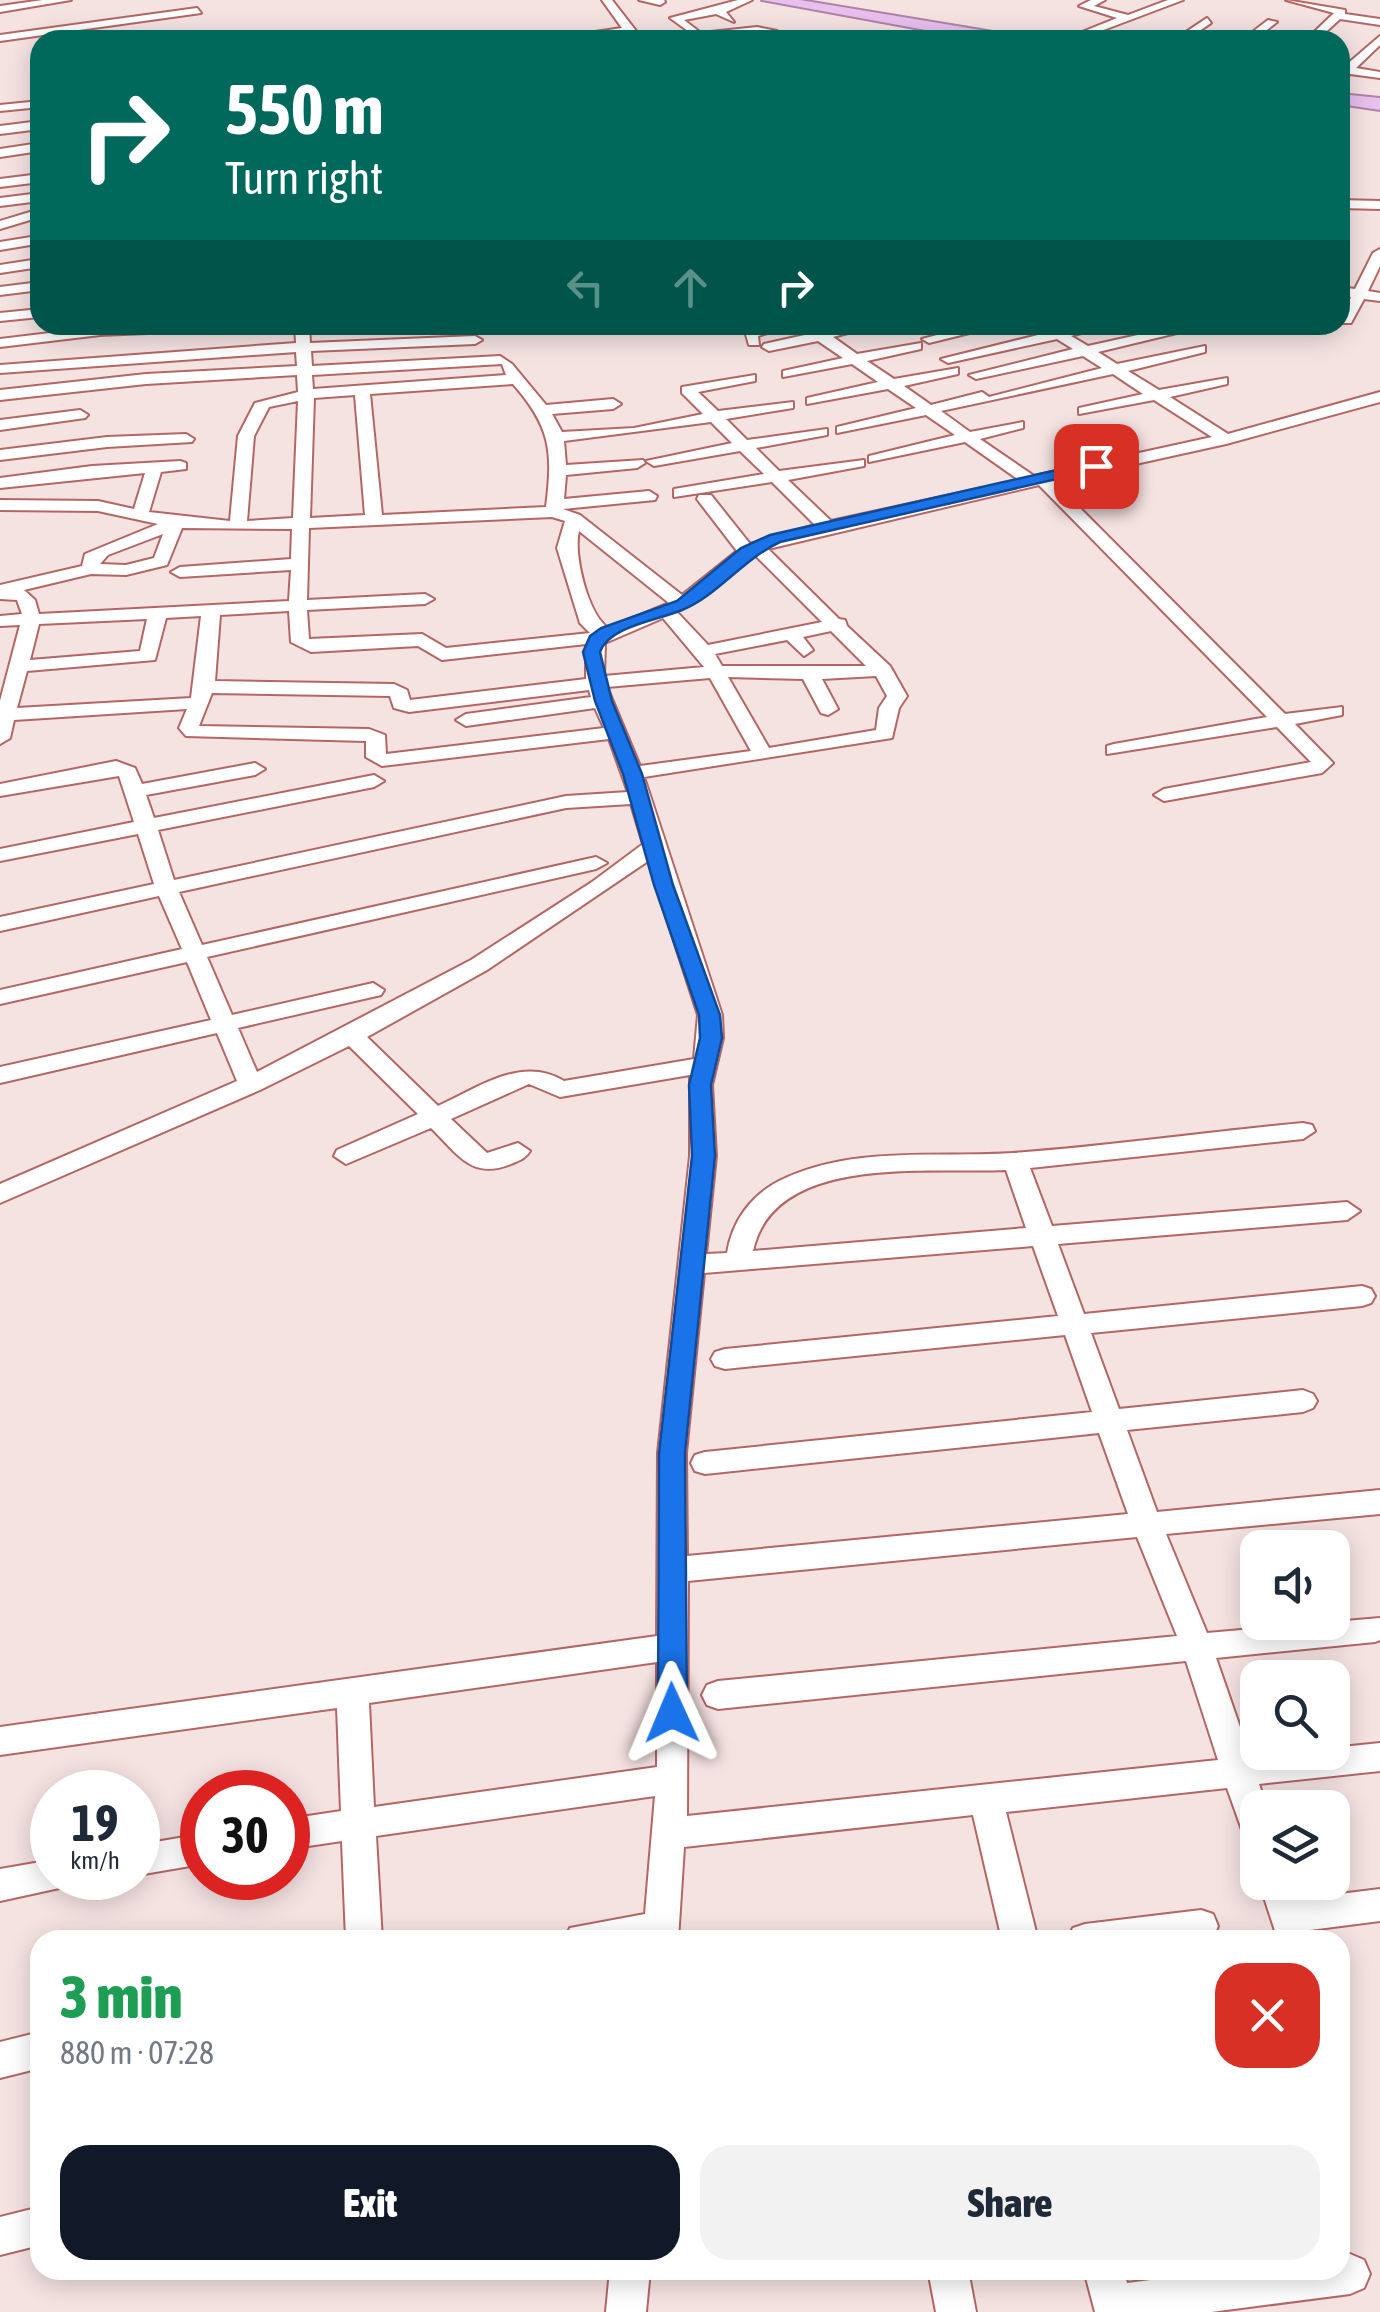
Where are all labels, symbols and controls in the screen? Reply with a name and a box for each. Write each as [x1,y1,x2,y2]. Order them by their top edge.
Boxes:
text: 550 m [225,69,384,149]
icon: right [60,70,190,200]
text: Turn right [225,152,383,204]
icon: left [558,260,613,315]
icon: ahead [663,260,718,315]
icon: right [768,260,823,315]
pin [1054,424,1139,509]
icon: arrive [1069,439,1124,494]
map controls [1240,1530,1350,1900]
button: sound [1240,1530,1350,1640]
button: search [1240,1660,1350,1770]
position arrow [620,1661,724,1765]
speed limit sign: 30 [180,1770,310,1900]
button: layers [1240,1790,1350,1900]
text: 19 [71,1794,118,1852]
text: km/h [70,1846,120,1874]
text: 3 min [60,1962,183,2031]
button: close [1215,1963,1320,2068]
text: 880 m · 07:28 [60,2034,214,2071]
button: Exit [60,2145,680,2260]
button: Share [700,2145,1320,2260]

